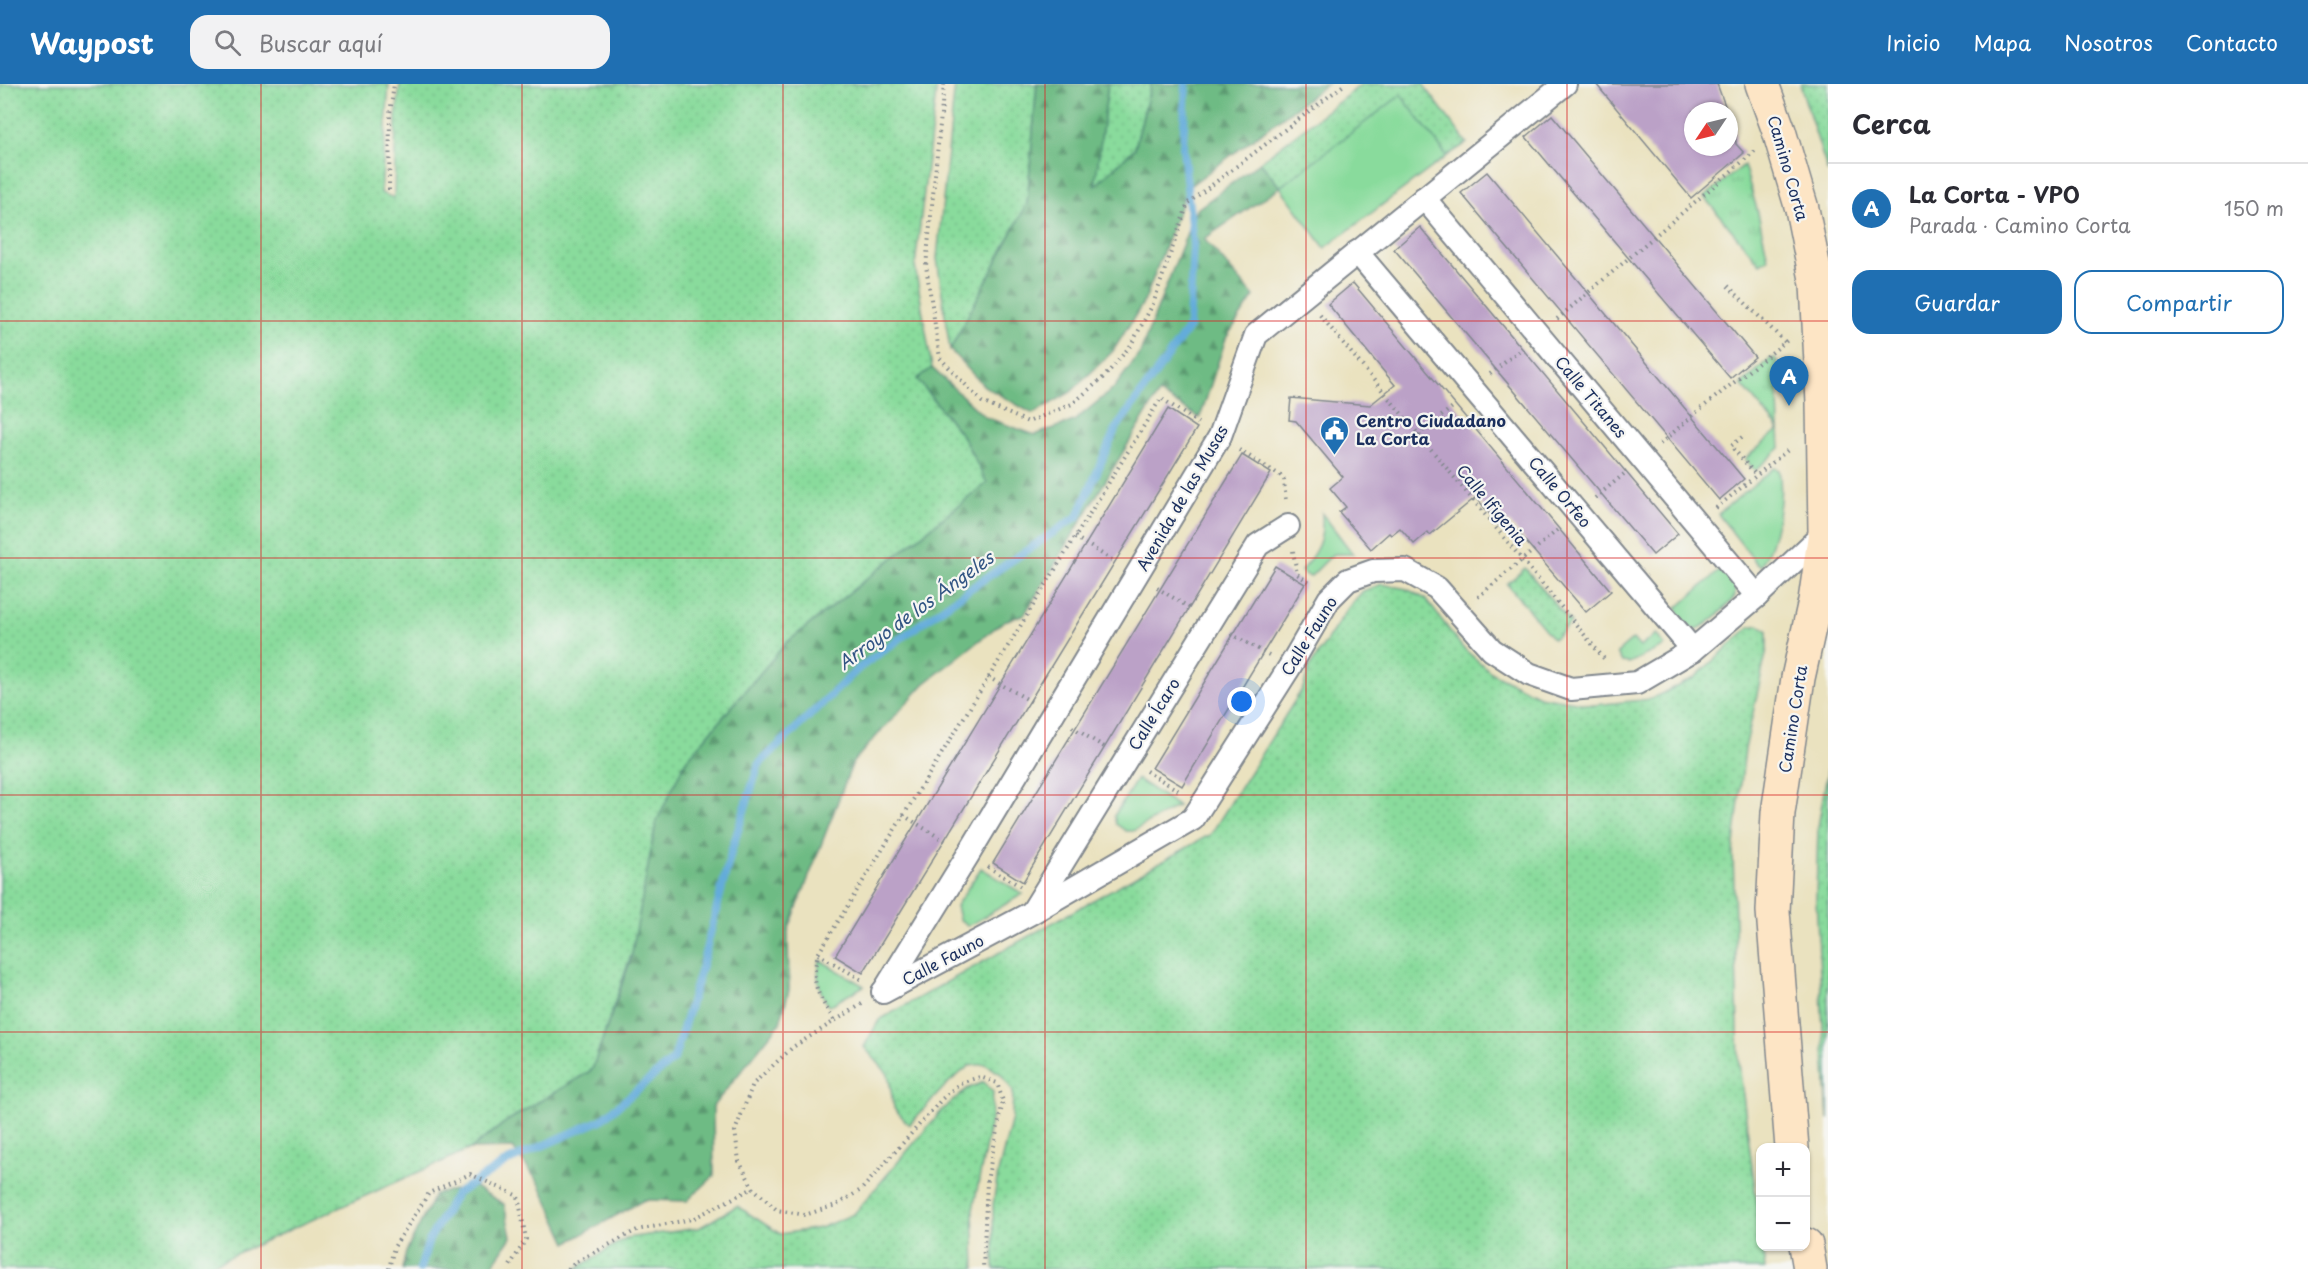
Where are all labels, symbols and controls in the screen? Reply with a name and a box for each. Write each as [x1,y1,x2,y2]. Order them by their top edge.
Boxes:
search box [190,15,610,69]
text: Waypost [30,21,154,64]
icon: search [211,26,244,59]
text: Buscar aquí [259,26,383,59]
text: Inicio [1886,26,1940,58]
text: Mapa [1973,26,2031,58]
text: Nosotros [2064,26,2153,58]
text: Contacto [2186,26,2278,58]
north arrow [1684,102,1738,156]
text: Cerca [1852,104,1931,143]
street label: Camino Corta [1762,112,1815,223]
text: La Corta - VPO [1909,177,2080,210]
text: A [1864,193,1879,223]
text: 150 m [2224,193,2284,223]
text: Parada · Camino Corta [1909,210,2131,240]
button: Guardar [1852,270,2062,334]
button: Compartir [2074,270,2284,334]
street label: Calle Titanes [1550,350,1633,443]
pin: A [1770,356,1808,406]
place label: Centro Ciudadano La Corta [1356,408,1506,450]
public building icon: Centro Ciudadano La Corta [1319,414,1351,456]
street label: Avenida de las Musas [1130,420,1233,575]
street label: Calle Orfeo [1524,450,1598,532]
street label: Calle Ifigenia [1452,458,1534,550]
water label: Arroyo de los Ángeles [832,543,1000,676]
street label: Calle Fauno [1274,591,1342,680]
street label: Camino Corta [1772,663,1812,774]
street label: Calle Ícaro [1121,673,1185,754]
your location [1227,687,1256,716]
street label: Calle Fauno [897,927,988,991]
map controls [1756,1143,1810,1251]
button: + [1756,1143,1810,1197]
button: − [1756,1197,1810,1251]

